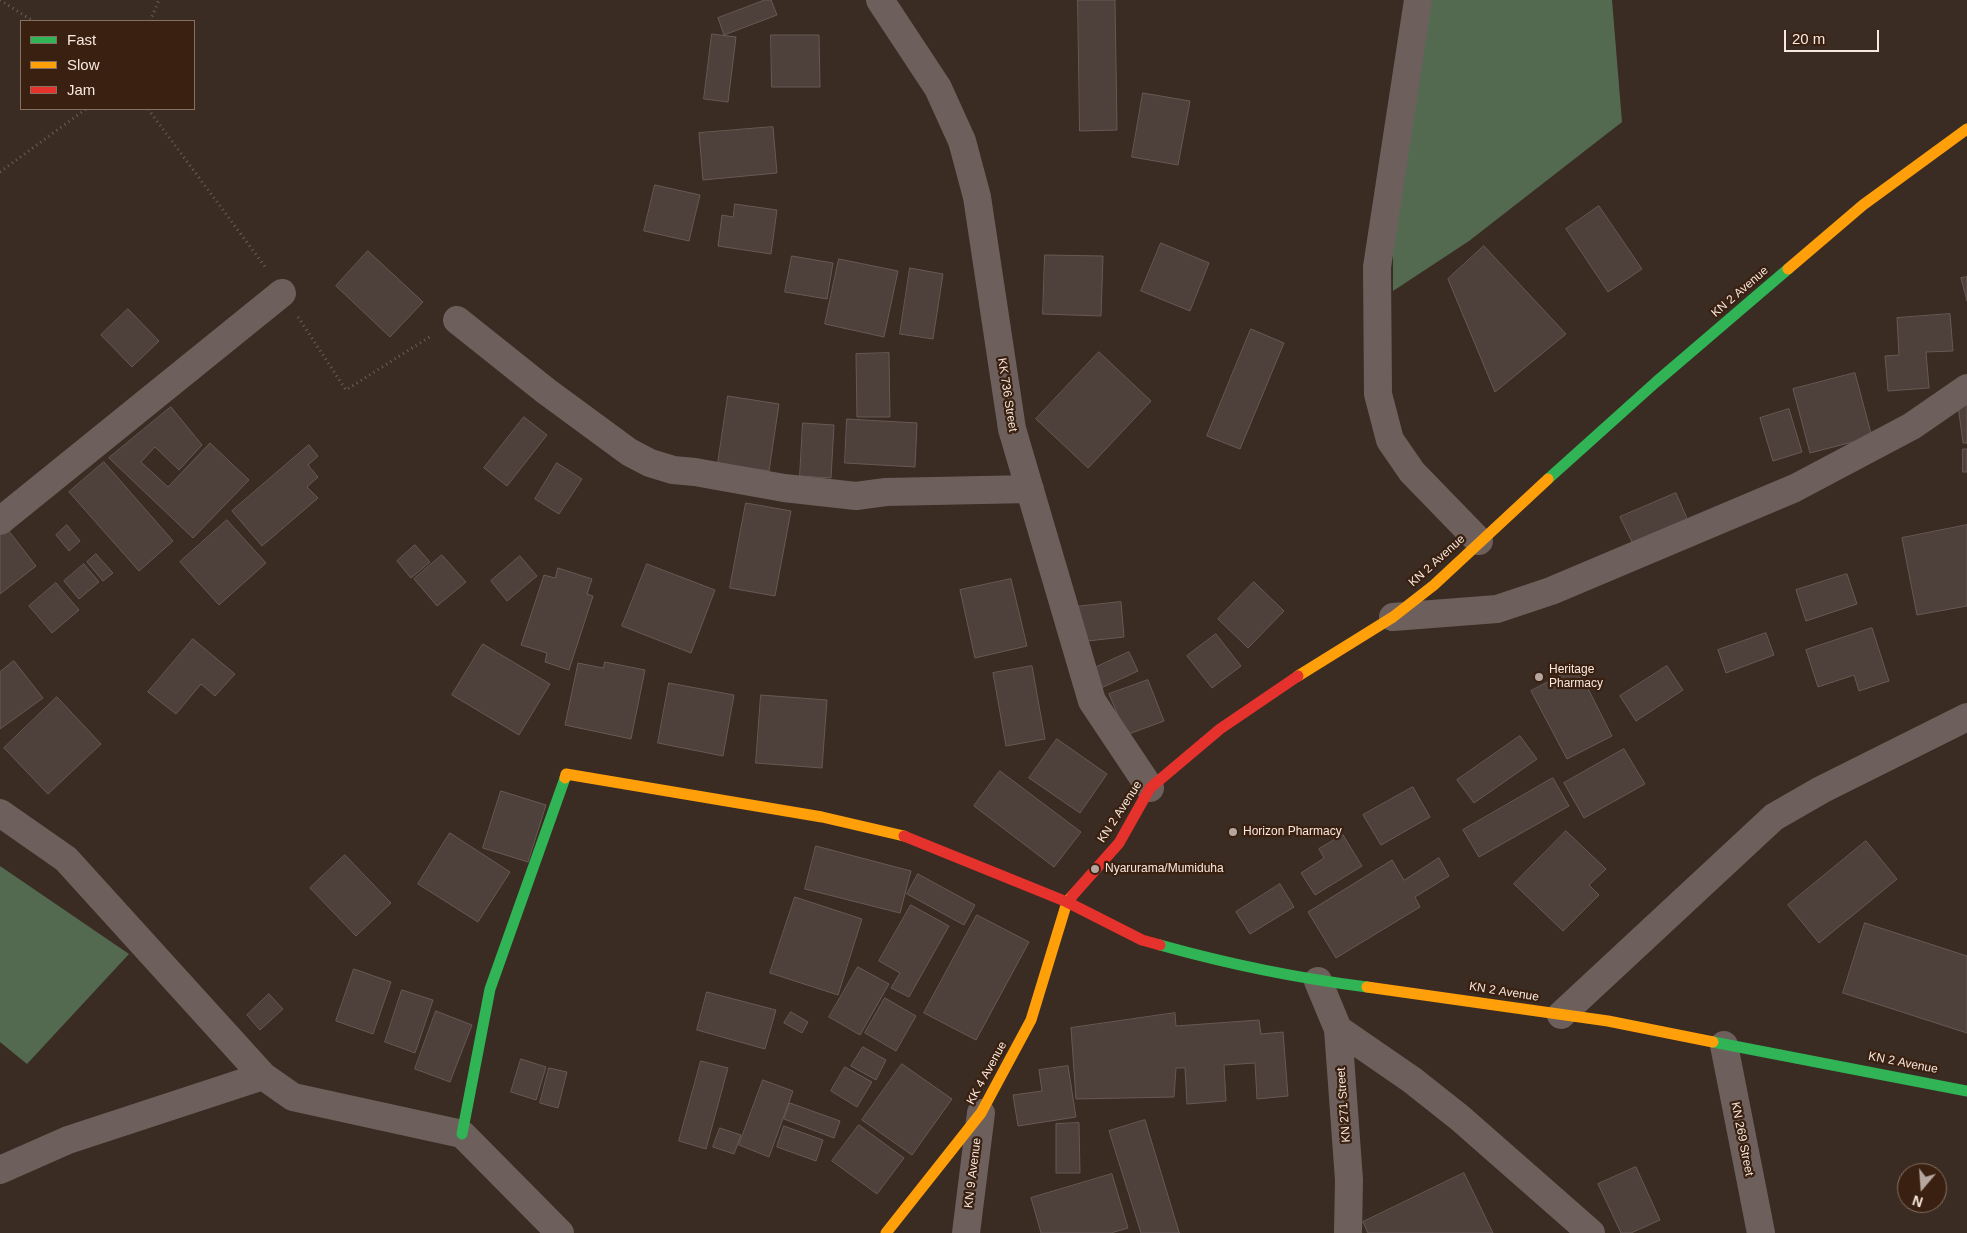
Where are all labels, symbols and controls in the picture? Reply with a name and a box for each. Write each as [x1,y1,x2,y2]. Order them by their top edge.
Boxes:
legend [20,20,195,110]
scale bar [1787,20,1882,52]
text: 20 m [1792,30,1825,47]
text: Fast [67,31,96,48]
text: Slow [67,56,100,73]
text: Jam [67,81,95,98]
street label: KN 2 Avenue [1709,263,1771,321]
street label: KK 736 Street [994,357,1020,433]
street label: KN 2 Avenue [1406,532,1468,590]
place label: Heritage Pharmacy [1549,663,1603,691]
marker: Heritage Pharmacy [1533,671,1545,683]
street label: KN 2 Avenue [1095,779,1145,845]
place label: Horizon Pharmacy [1243,825,1342,839]
marker: Horizon Pharmacy [1227,826,1239,838]
place label: Nyarurama/Mumiduha [1105,862,1224,876]
marker: Nyarurama/Mumiduha [1089,863,1101,875]
street label: KN 2 Avenue [1468,979,1540,1005]
street label: KK 4 Avenue [964,1039,1010,1107]
street label: KN 2 Avenue [1867,1049,1939,1077]
street label: KN 271 Street [1334,1067,1354,1143]
street label: KN 269 Street [1728,1101,1756,1177]
street label: KN 9 Avenue [962,1137,984,1209]
north arrow [1897,1163,1947,1213]
text: N [1910,1192,1925,1210]

